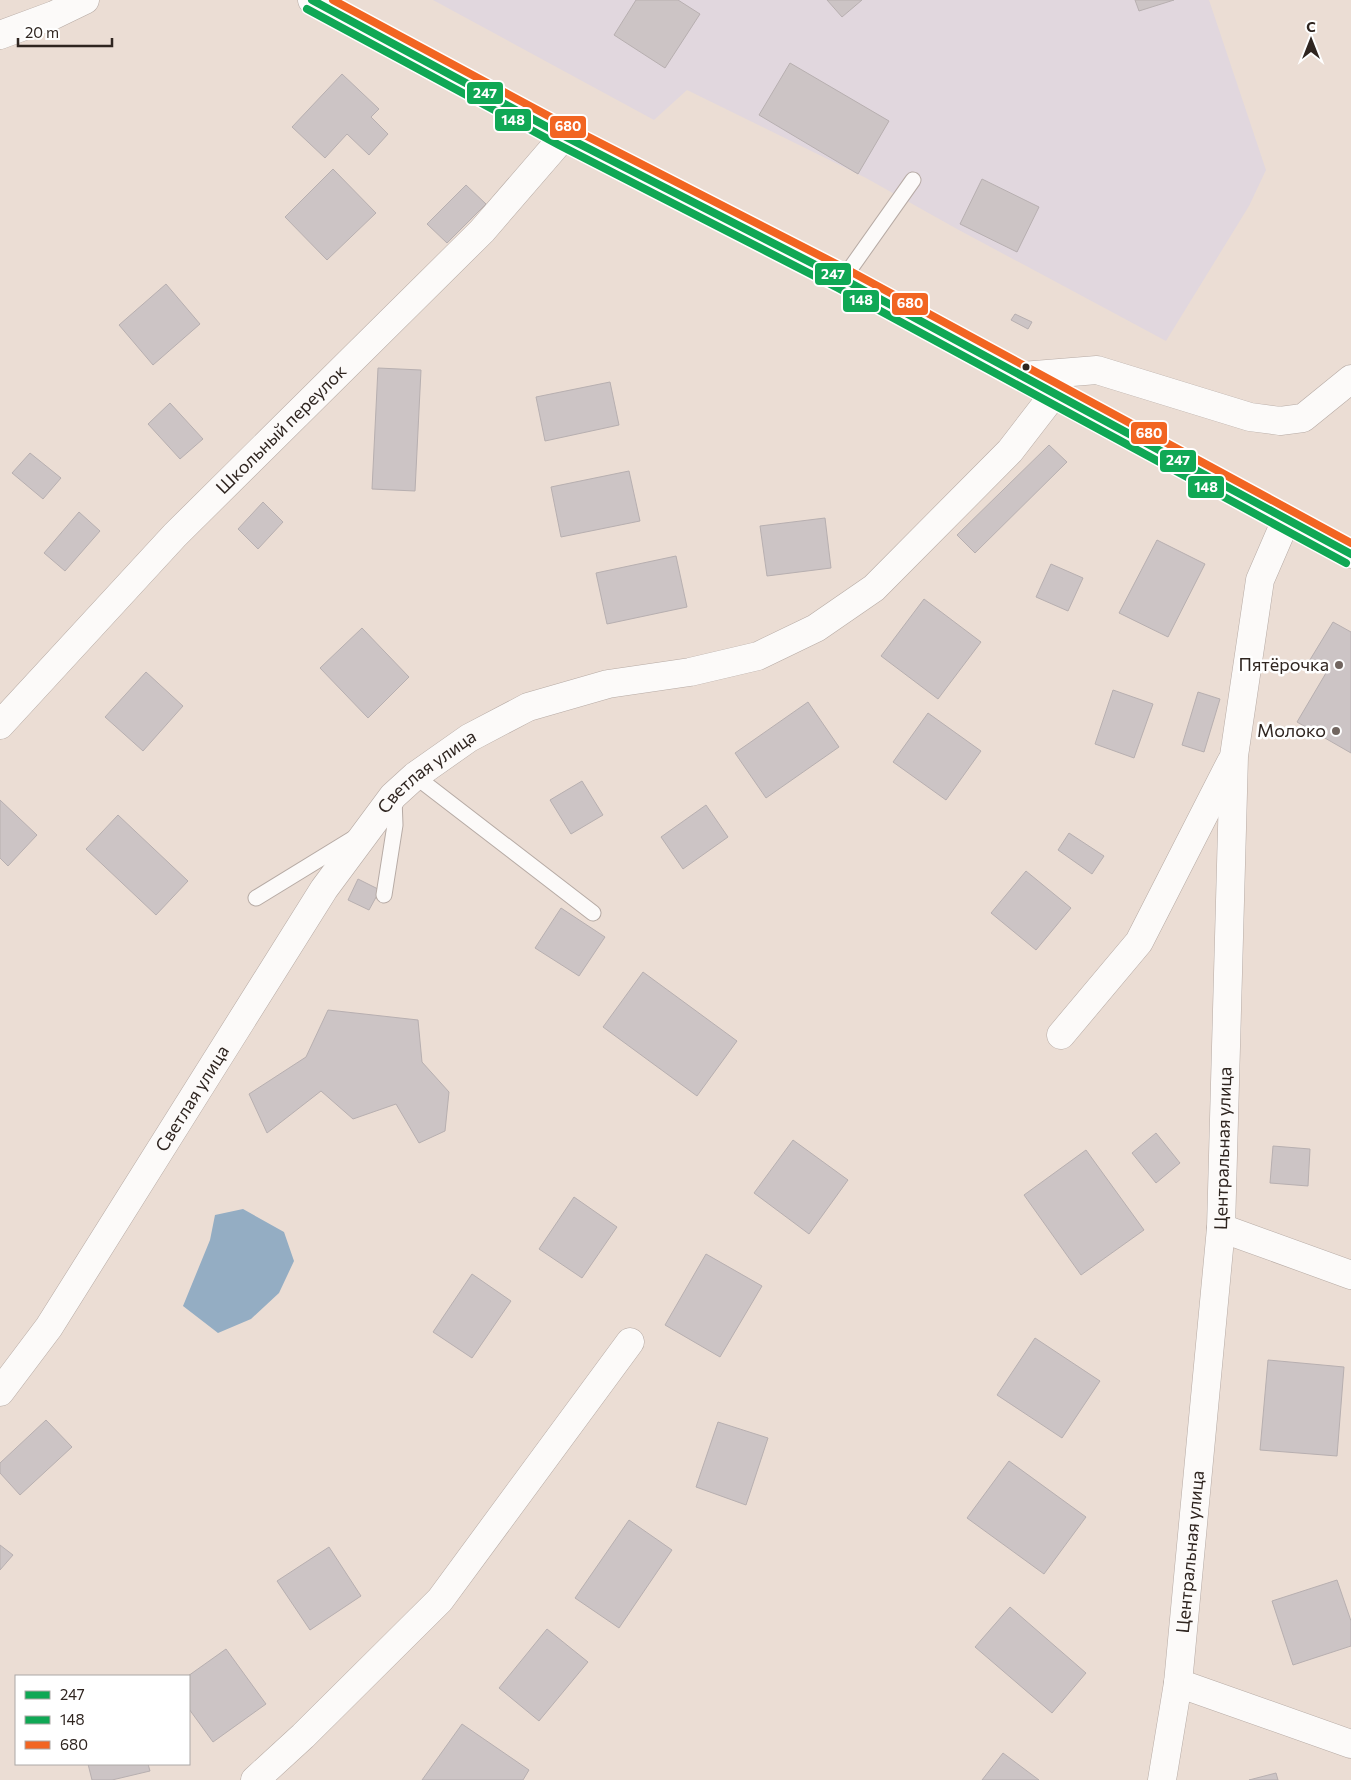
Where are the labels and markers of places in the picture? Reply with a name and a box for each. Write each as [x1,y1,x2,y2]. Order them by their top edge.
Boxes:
unlabelled marker [1021,362,1031,372]
place label: Пятёрочка [1238,653,1329,675]
marker: Пятёрочка [1333,659,1345,671]
place label: Молоко [1257,719,1326,741]
marker: Молоко [1330,725,1342,737]

